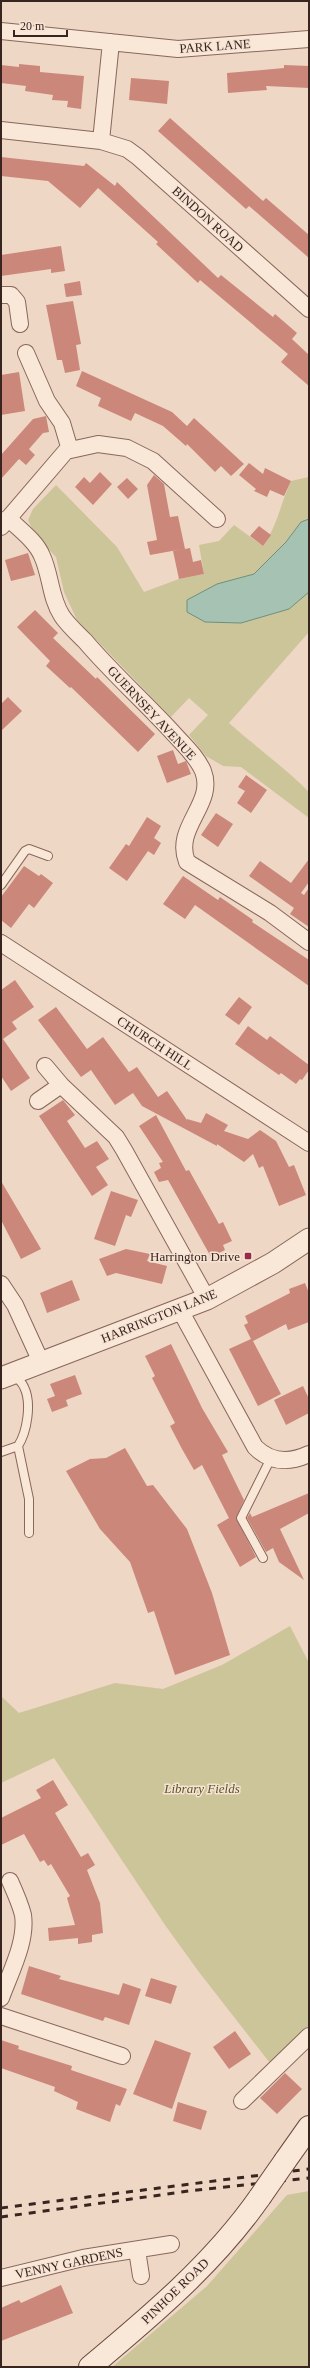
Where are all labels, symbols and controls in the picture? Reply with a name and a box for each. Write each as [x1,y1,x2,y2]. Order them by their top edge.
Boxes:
scale bar [14,12,67,38]
text: 20 m [20,19,45,33]
street label: PARK LANE [179,36,251,56]
street label: BINDON ROAD [169,183,247,255]
street label: GUERNSEY AVENUE [105,663,200,763]
street label: CHURCH HILL [114,1013,196,1073]
place label: Harrington Drive [150,1249,240,1264]
marker: Harrington Drive [243,1251,253,1261]
street label: HARRINGTON LANE [99,1286,219,1346]
park label: Library Fields [163,1781,240,1796]
street label: VENNY GARDENS [14,2244,124,2282]
street label: PINHOE ROAD [138,2255,212,2327]

